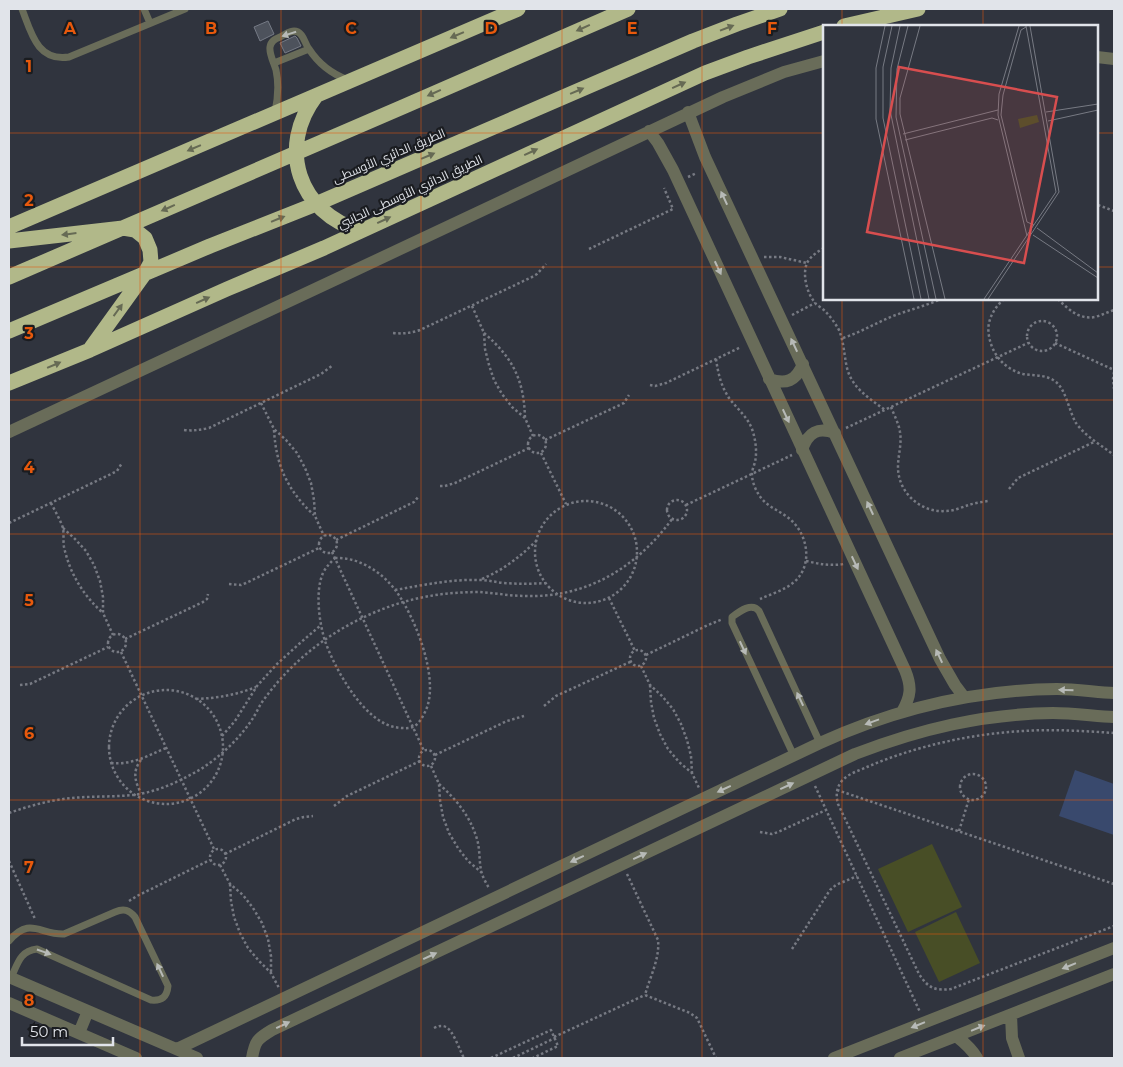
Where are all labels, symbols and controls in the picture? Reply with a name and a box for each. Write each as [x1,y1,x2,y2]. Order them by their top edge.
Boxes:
text: A [63,19,77,38]
text: B [205,19,217,38]
text: C [345,19,357,38]
text: D [484,19,498,38]
text: E [627,19,637,38]
text: F [767,19,777,38]
one-way arrow [719,24,734,31]
one-way arrow [576,25,590,33]
inset map [823,25,1098,300]
one-way arrow [281,31,296,39]
one-way arrow [450,31,464,39]
text: 1 [26,57,32,76]
one-way arrow [672,80,686,88]
one-way arrow [570,87,584,95]
one-way arrow [427,90,441,98]
street label: الطريق الدائري الأوسطى [330,125,449,189]
one-way arrow [187,145,201,153]
one-way arrow [524,148,538,156]
street label: الطريق الدائري الأوسطى الجانبي [335,151,486,234]
one-way arrow [421,151,435,159]
text: 2 [24,191,34,210]
one-way arrow [720,191,729,206]
one-way arrow [161,204,175,212]
one-way arrow [271,215,286,223]
one-way arrow [377,216,391,224]
one-way arrow [61,230,77,238]
one-way arrow [714,261,722,275]
one-way arrow [196,295,210,303]
one-way arrow [113,304,124,317]
text: 3 [23,324,34,343]
one-way arrow [790,338,798,352]
one-way arrow [47,360,61,368]
one-way arrow [782,409,790,423]
text: 4 [23,458,35,477]
one-way arrow [866,501,874,515]
one-way arrow [851,556,859,570]
text: 5 [24,591,34,610]
one-way arrow [740,641,748,655]
one-way arrow [935,648,943,663]
one-way arrow [1057,685,1073,693]
one-way arrow [796,692,804,706]
one-way arrow [864,718,879,726]
text: 6 [24,724,34,743]
one-way arrow [780,782,794,790]
one-way arrow [717,785,731,793]
one-way arrow [633,852,647,860]
one-way arrow [570,855,585,863]
text: 7 [24,858,34,877]
one-way arrow [36,949,51,956]
one-way arrow [423,951,437,959]
one-way arrow [1061,962,1076,970]
one-way arrow [156,963,164,977]
text: 8 [24,991,34,1010]
scale bar [22,1014,114,1046]
one-way arrow [276,1021,290,1029]
text: 50 m [30,1022,68,1041]
one-way arrow [911,1022,925,1030]
one-way arrow [971,1023,985,1031]

